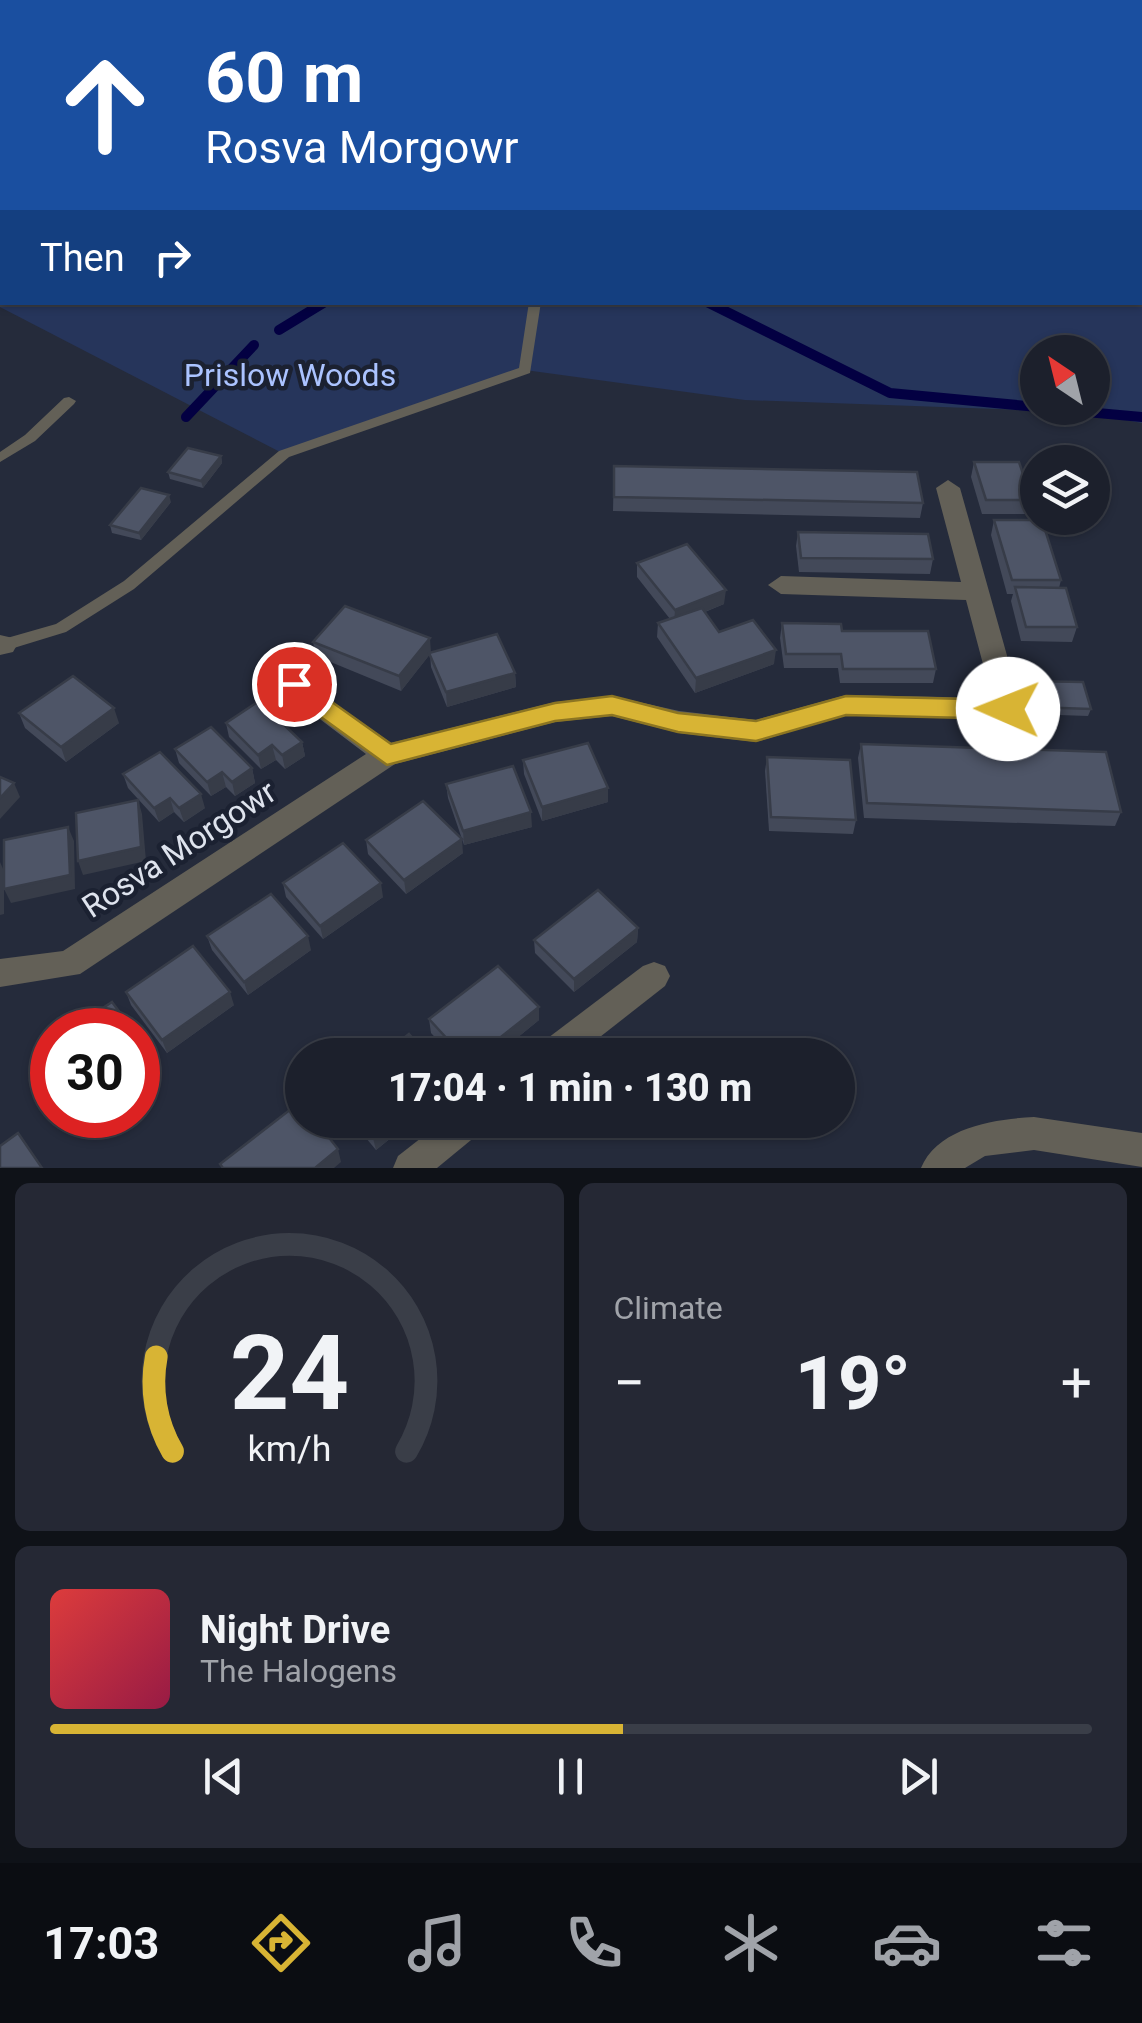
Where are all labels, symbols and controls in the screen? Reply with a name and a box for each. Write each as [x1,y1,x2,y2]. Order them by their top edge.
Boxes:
text: 60 m [205,37,363,119]
icon: ahead [40,40,170,170]
text: Rosva Morgowr [205,121,519,174]
icon: right [145,230,200,285]
text: Then [40,236,125,280]
north arrow [1020,335,1110,425]
map controls [1020,335,1110,535]
park label: Prislow Woods [184,356,396,394]
button: layers [1020,445,1110,535]
pin [252,642,337,727]
icon: arrive [267,657,322,712]
position arrow [956,657,1060,761]
street label: Rosva Morgowr [75,772,283,926]
speed limit sign: 30 [30,1008,160,1138]
text: 17:04 · 1 min · 130 m [388,1066,752,1110]
text: Climate [614,1289,723,1327]
text: 24 [230,1313,349,1434]
text: 19° [795,1339,911,1427]
text: − [614,1351,645,1415]
text: + [1061,1351,1092,1415]
text: km/h [247,1428,331,1470]
text: Night Drive [200,1608,390,1652]
text: The Halogens [200,1652,397,1690]
icon: previous [196,1749,251,1804]
icon: pause [543,1749,598,1804]
icon: next [891,1749,946,1804]
icon: directions [246,1908,316,1978]
icon: music [402,1908,472,1978]
icon: phone [559,1908,629,1978]
icon: climate [716,1908,786,1978]
icon: car [872,1908,942,1978]
icon: filters [1029,1908,1099,1978]
text: 17:03 [43,1917,159,1970]

